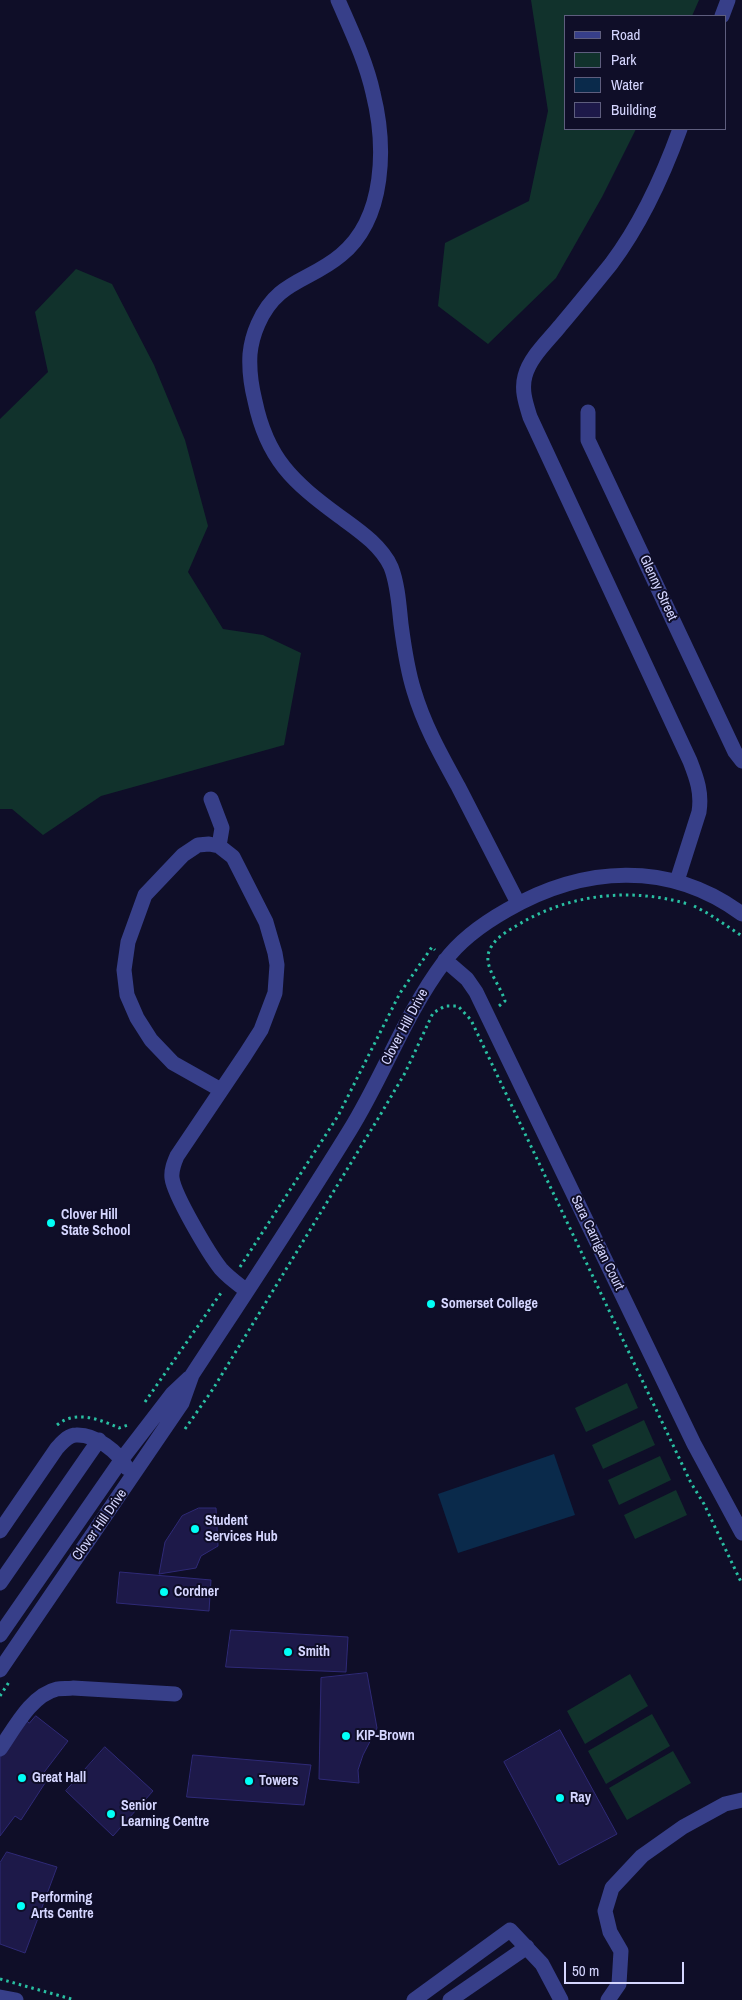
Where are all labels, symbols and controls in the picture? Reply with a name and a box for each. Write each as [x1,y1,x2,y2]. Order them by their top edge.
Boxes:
legend [564,15,727,130]
text: Road [611,24,640,45]
text: Park [611,49,636,70]
text: Water [611,74,643,95]
text: Building [611,99,656,120]
street label: Glenny Street [636,553,680,623]
street label: Clover Hill Drive [378,986,432,1068]
street label: Sara Carrigan Court [567,1193,627,1293]
place label: Clover Hill State School [61,1207,131,1240]
marker: Clover Hill State School [45,1217,57,1229]
place label: Somerset College [441,1296,538,1312]
marker: Somerset College [425,1298,437,1310]
street label: Clover Hill Drive [69,1486,131,1564]
place label: Student Services Hub [205,1513,278,1545]
marker: Student Services Hub [189,1523,201,1535]
place label: Cordner [174,1584,219,1600]
marker: Cordner [158,1586,170,1598]
place label: Smith [298,1644,330,1660]
marker: Smith [282,1646,294,1658]
place label: KIP-Brown [356,1728,415,1744]
marker: KIP-Brown [340,1730,352,1742]
place label: Great Hall [32,1770,86,1786]
marker: Great Hall [16,1772,28,1784]
place label: Towers [259,1773,298,1789]
marker: Towers [243,1775,255,1787]
place label: Ray [570,1790,591,1806]
marker: Ray [554,1792,566,1804]
place label: Senior Learning Centre [121,1798,209,1830]
marker: Senior Learning Centre [105,1808,117,1820]
place label: Performing Arts Centre [31,1890,94,1922]
marker: Performing Arts Centre [15,1900,27,1912]
scale bar [567,1952,687,1984]
text: 50 m [572,1960,599,1981]

